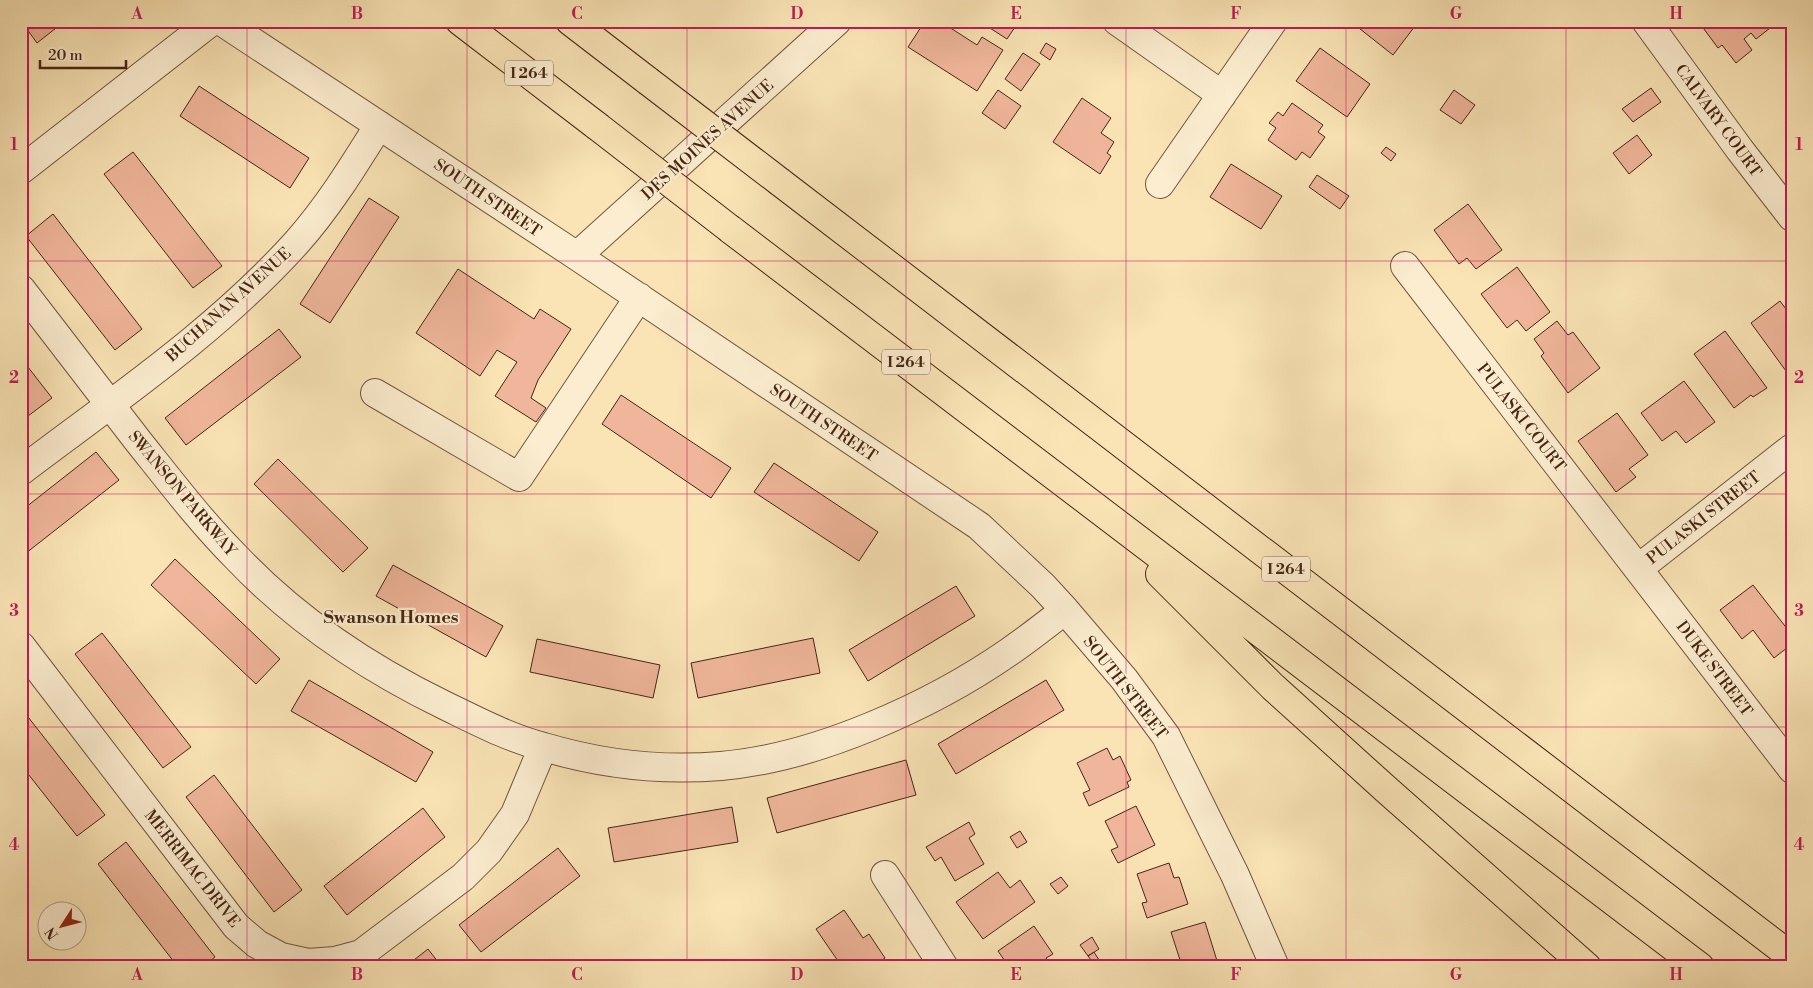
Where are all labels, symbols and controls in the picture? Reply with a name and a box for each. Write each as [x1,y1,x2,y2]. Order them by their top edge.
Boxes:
text: A [130,4,143,24]
text: B [351,4,363,24]
text: C [571,4,583,24]
text: D [791,4,804,24]
text: E [1010,4,1022,24]
text: F [1230,4,1242,24]
text: G [1450,4,1463,24]
text: H [1669,4,1683,24]
scale bar [40,38,126,70]
text: 20 m [48,46,83,65]
road number: I 264 [505,60,553,86]
street label: CALVARY COURT [1671,60,1766,181]
street label: DES MOINES AVENUE [638,75,778,204]
text: 1 [10,135,18,155]
text: 1 [1795,135,1803,155]
street label: SOUTH STREET [430,154,545,241]
street label: BUCHANAN AVENUE [161,243,295,367]
road number: I 264 [882,350,930,374]
street label: PULASKI COURT [1472,359,1570,476]
text: 2 [9,368,19,388]
text: 2 [1794,368,1804,388]
street label: SOUTH STREET [766,379,881,466]
street label: SWANSON PARKWAY [124,427,242,562]
street label: PULASKI STREET [1642,467,1765,569]
road number: I 264 [1262,556,1310,582]
text: 3 [9,601,19,621]
text: 3 [1794,601,1804,621]
district label: Swanson Homes [323,606,459,629]
street label: DUKE STREET [1672,617,1757,720]
street label: SOUTH STREET [1079,632,1172,743]
street label: MERRIMAC DRIVE [140,806,244,932]
text: 4 [9,835,20,855]
text: 4 [1794,835,1805,855]
north arrow [38,900,88,950]
text: N [42,923,63,943]
text: A [130,965,143,985]
text: B [351,965,363,985]
text: C [571,965,583,985]
text: D [791,965,804,985]
text: E [1010,965,1022,985]
text: F [1230,965,1242,985]
text: G [1450,965,1463,985]
text: H [1669,965,1683,985]

